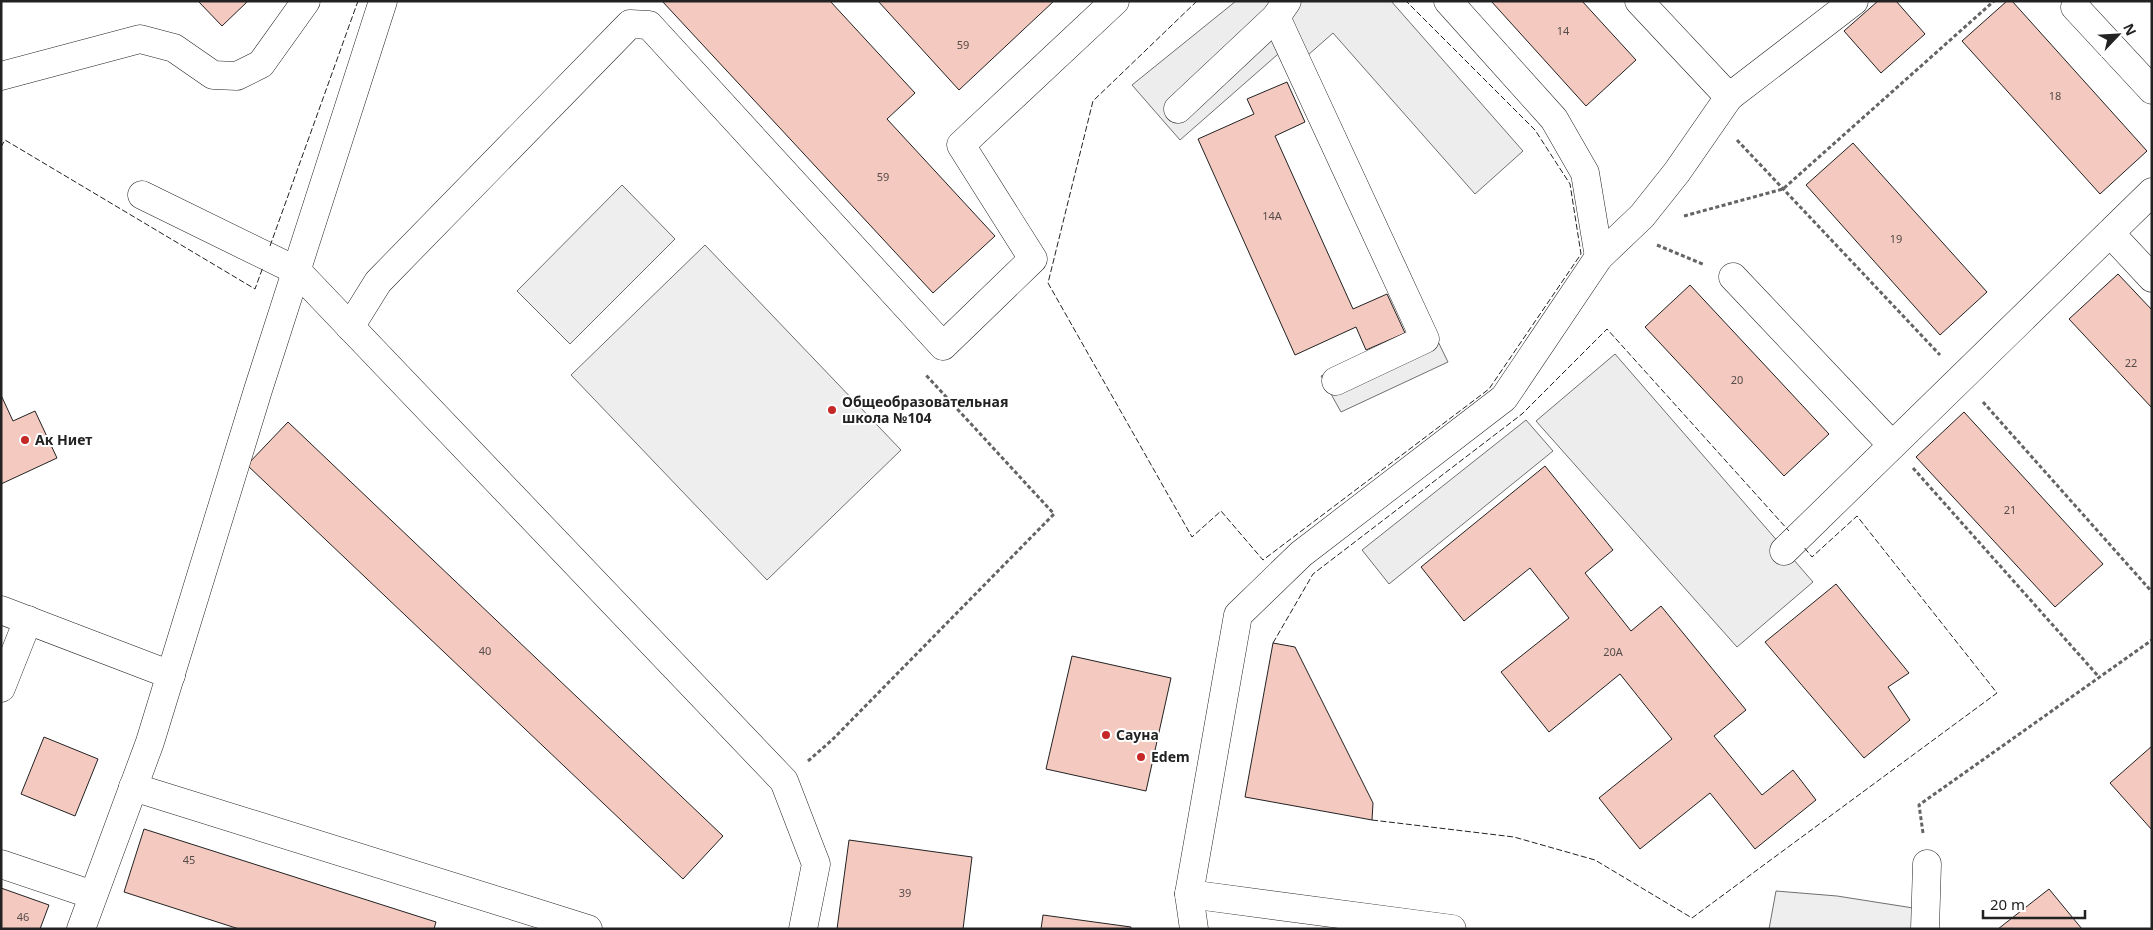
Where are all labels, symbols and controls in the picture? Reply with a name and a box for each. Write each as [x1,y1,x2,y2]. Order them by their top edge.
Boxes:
north arrow [2093,10,2143,60]
text: N [2119,20,2141,38]
house number: 14 [1557,23,1570,38]
house number: 59 [957,37,969,52]
house number: 18 [2049,88,2061,103]
house number: 59 [877,169,889,184]
house number: 14А [1262,208,1283,223]
house number: 19 [1890,231,1902,246]
house number: 22 [2125,355,2137,370]
house number: 20 [1731,372,1743,387]
place label: Общеобразовательная школа №104 [842,392,1008,427]
marker: Общеобразовательная школа №104 [826,404,838,416]
place label: Ак Ниет [35,430,92,449]
marker: Ак Ниет [19,434,31,446]
house number: 21 [2004,502,2016,517]
house number: 40 [479,643,491,658]
house number: 20А [1603,644,1624,659]
place label: Сауна [1116,725,1159,744]
marker: Сауна [1100,729,1112,741]
place label: Edem [1151,747,1190,766]
marker: Edem [1135,751,1147,763]
house number: 45 [183,852,195,867]
house number: 39 [899,885,911,900]
scale bar [1983,888,2086,920]
text: 20 m [1990,894,2025,914]
house number: 46 [17,909,29,924]

